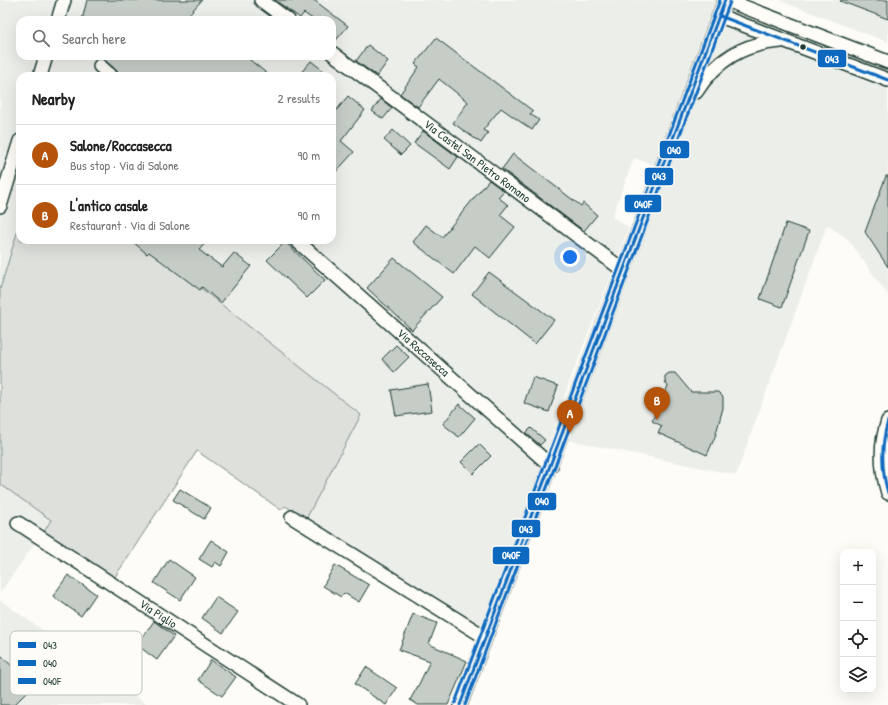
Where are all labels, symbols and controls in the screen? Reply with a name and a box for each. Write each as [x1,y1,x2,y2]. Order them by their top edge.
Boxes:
search box [16,16,336,60]
icon: search [30,27,52,49]
text: Search here [62,28,126,49]
unlabelled marker [798,42,808,52]
line badge: 043 [817,49,847,68]
text: 043 [825,52,839,66]
text: Nearby [32,87,75,110]
text: 2 results [278,89,320,107]
street label: Via Castel San Pietro Romano [420,115,534,206]
text: Salone/Roccasecca [70,135,172,156]
line badge: 040 [659,140,690,159]
text: 040 [667,143,681,157]
text: A [42,146,48,164]
text: 90 m [298,146,320,164]
text: Bus stop · Via di Salone [70,156,179,174]
line badge: 043 [644,167,674,186]
text: 043 [652,169,666,183]
line badge: 040F [624,194,662,213]
text: L'antico casale [70,195,148,216]
text: 040F [634,197,653,211]
text: B [42,206,48,224]
text: 90 m [298,206,320,224]
text: Restaurant · Via di Salone [70,216,190,234]
your location [560,247,580,267]
street label: Via Roccasecca [394,325,454,380]
pin: B [644,387,670,420]
pin: A [557,400,583,433]
line badge: 040 [527,492,557,511]
text: 040 [535,494,549,508]
line badge: 043 [511,519,541,538]
text: 043 [519,522,533,536]
line badge: 040F [492,546,530,565]
text: 040F [502,548,521,562]
map controls [840,549,876,693]
button: + [840,549,876,585]
button: − [840,585,876,621]
street label: Via Piglio [136,595,180,632]
button: locate [840,621,876,657]
legend [10,631,142,695]
text: 043 [43,638,57,652]
text: 040 [43,656,57,670]
button: layers [840,657,876,693]
text: 040F [43,674,62,688]

